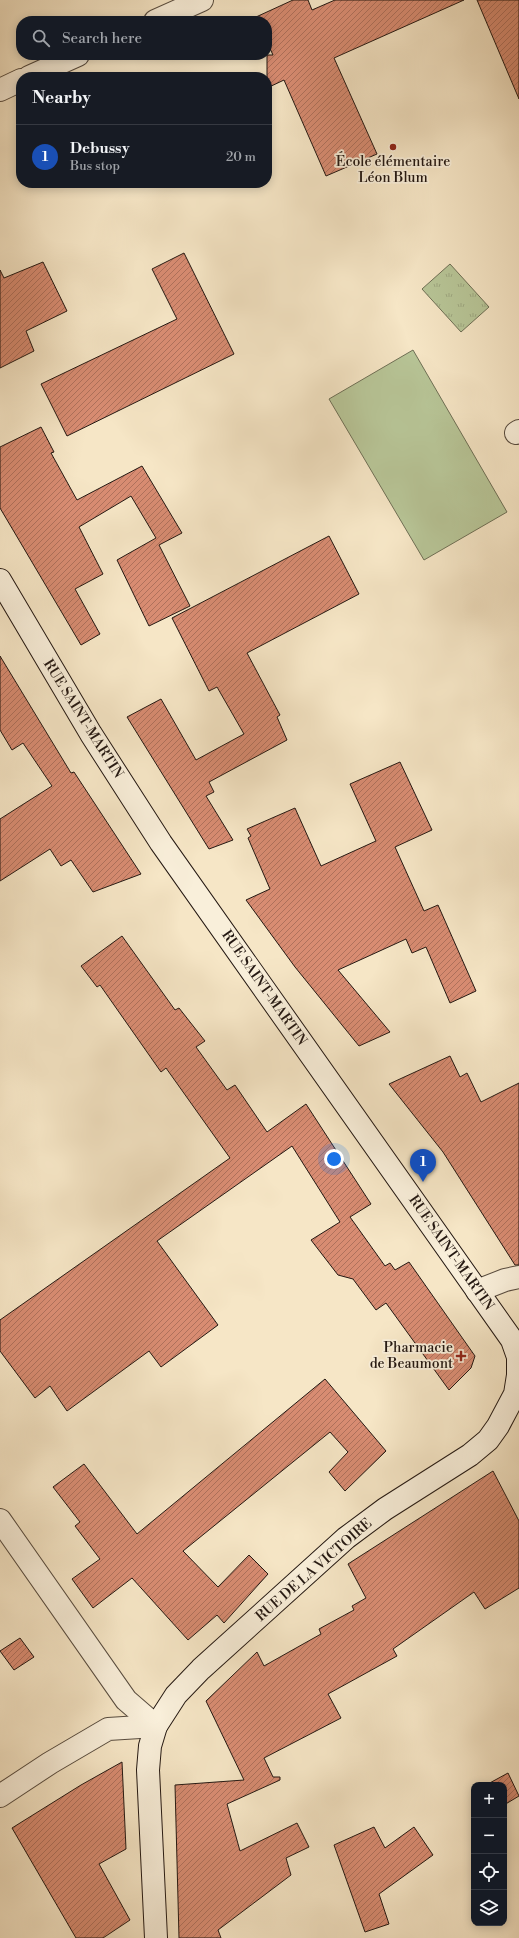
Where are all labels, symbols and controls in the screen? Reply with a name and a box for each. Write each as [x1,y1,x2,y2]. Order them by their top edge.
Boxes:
search box [16,16,272,60]
icon: search [30,27,52,49]
text: Search here [62,29,142,48]
text: Nearby [32,87,91,109]
text: Debussy [70,139,129,158]
marker: École élémentaire Léon Blum [388,142,398,152]
text: 1 [42,149,48,165]
text: 20 m [226,149,256,165]
place label: École élémentaire Léon Blum [336,151,450,187]
text: Bus stop [70,158,120,174]
street label: RUE SAINT-MARTIN [39,656,127,782]
street label: RUE SAINT-MARTIN [217,927,311,1050]
your location [324,1149,344,1169]
pin: 1 [410,1149,436,1182]
street label: RUE SAINT-MARTIN [404,1192,498,1315]
place label: Pharmacie de Beaumont [370,1339,453,1373]
marker: Pharmacie de Beaumont [456,1351,466,1361]
street label: RUE DE LA VICTOIRE [252,1515,376,1625]
map controls [471,1782,507,1926]
button: + [471,1782,507,1818]
button: − [471,1818,507,1854]
button: locate [471,1854,507,1890]
button: layers [471,1890,507,1926]

